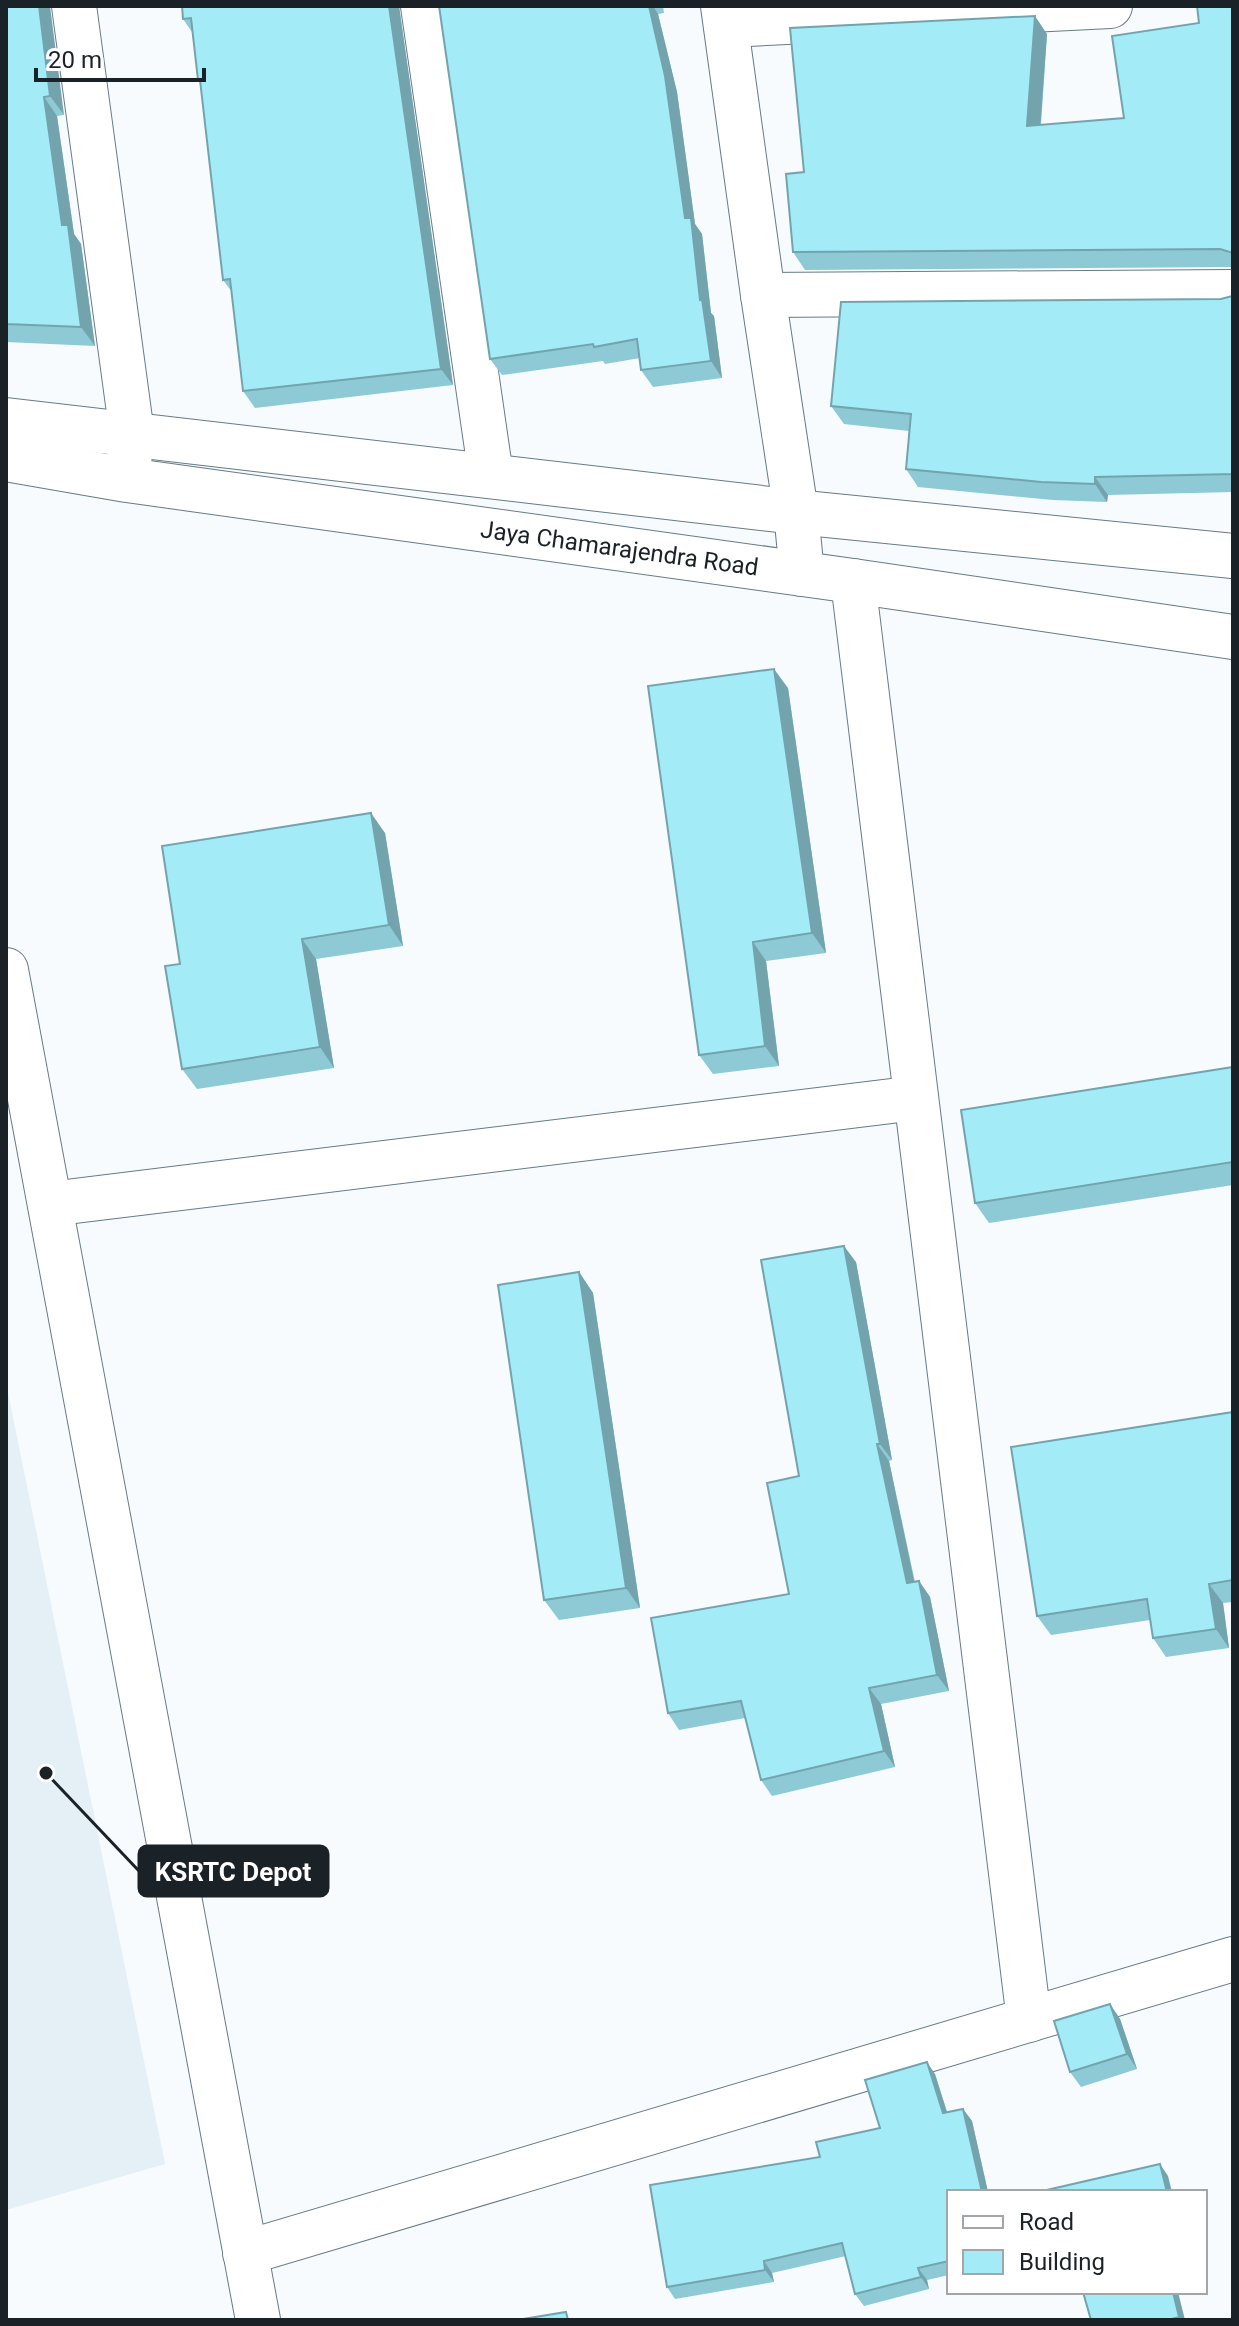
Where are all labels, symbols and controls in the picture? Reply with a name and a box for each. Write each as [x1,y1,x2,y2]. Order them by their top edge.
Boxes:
scale bar [36,32,204,82]
text: 20 m [48,46,102,74]
street label: Jaya Chamarajendra Road [479,515,760,582]
callout: KSRTC Depot [139,1846,328,1896]
text: KSRTC Depot [155,1857,312,1887]
legend [947,2190,1207,2294]
text: Road [1019,2208,1074,2236]
text: Building [1019,2248,1105,2276]

